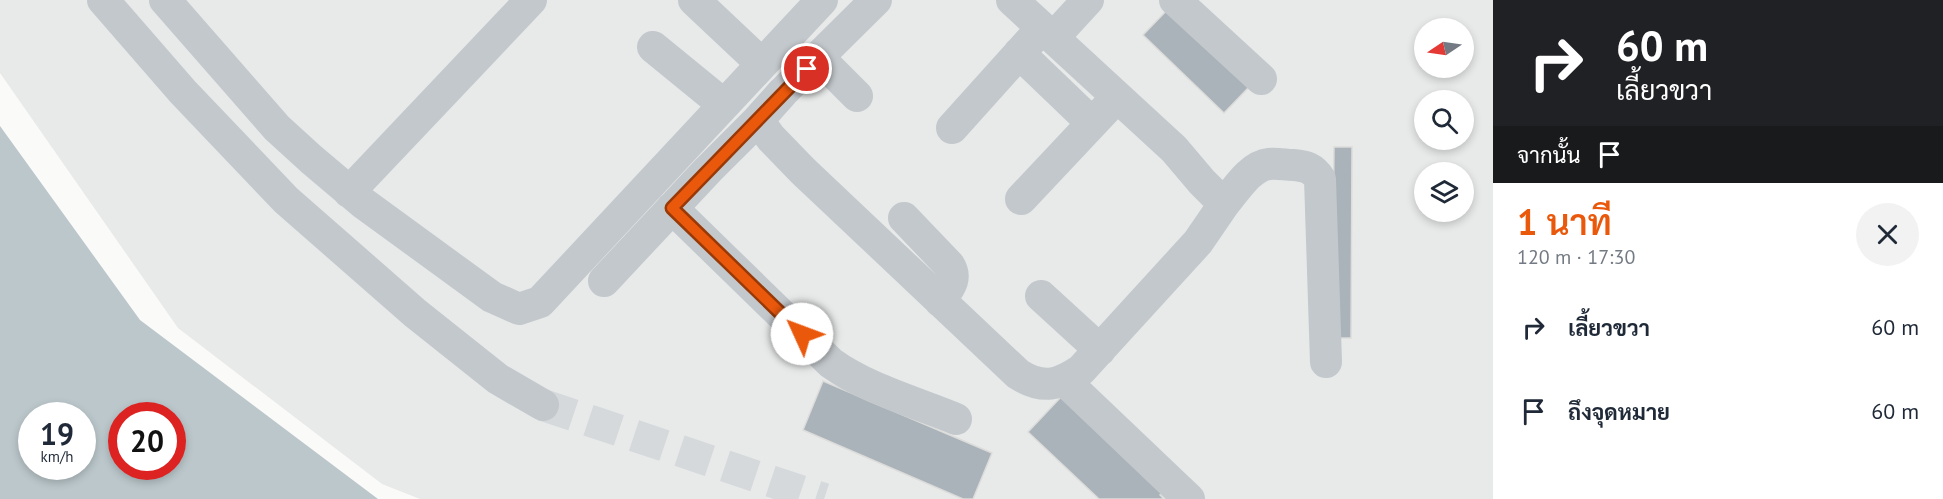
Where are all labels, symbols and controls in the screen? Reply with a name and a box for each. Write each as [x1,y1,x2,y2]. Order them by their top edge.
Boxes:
north arrow [1414,18,1474,78]
map controls [1414,18,1474,222]
text: 60 m [1616,18,1708,73]
icon: right [1517,24,1595,102]
pin [781,43,832,94]
icon: arrive [790,52,823,85]
text: เลี้ยวขวา [1616,73,1712,107]
button: search [1414,90,1474,150]
icon: arrive [1593,138,1626,171]
text: จากนั้น [1517,141,1581,169]
button: layers [1414,162,1474,222]
text: 1 นาที [1517,198,1612,245]
button: close [1856,203,1919,266]
text: 120 m · 17:30 [1517,244,1635,270]
position arrow [770,302,834,366]
icon: right [1517,311,1550,344]
text: 60 m [1871,313,1919,341]
text: เลี้ยวขวา [1568,314,1650,342]
icon: arrive [1517,395,1550,428]
text: 60 m [1871,397,1919,425]
text: ถึงจุดหมาย [1568,398,1670,426]
speed limit sign: 20 [108,402,186,480]
text: 19 [40,414,74,453]
text: km/h [41,447,73,466]

